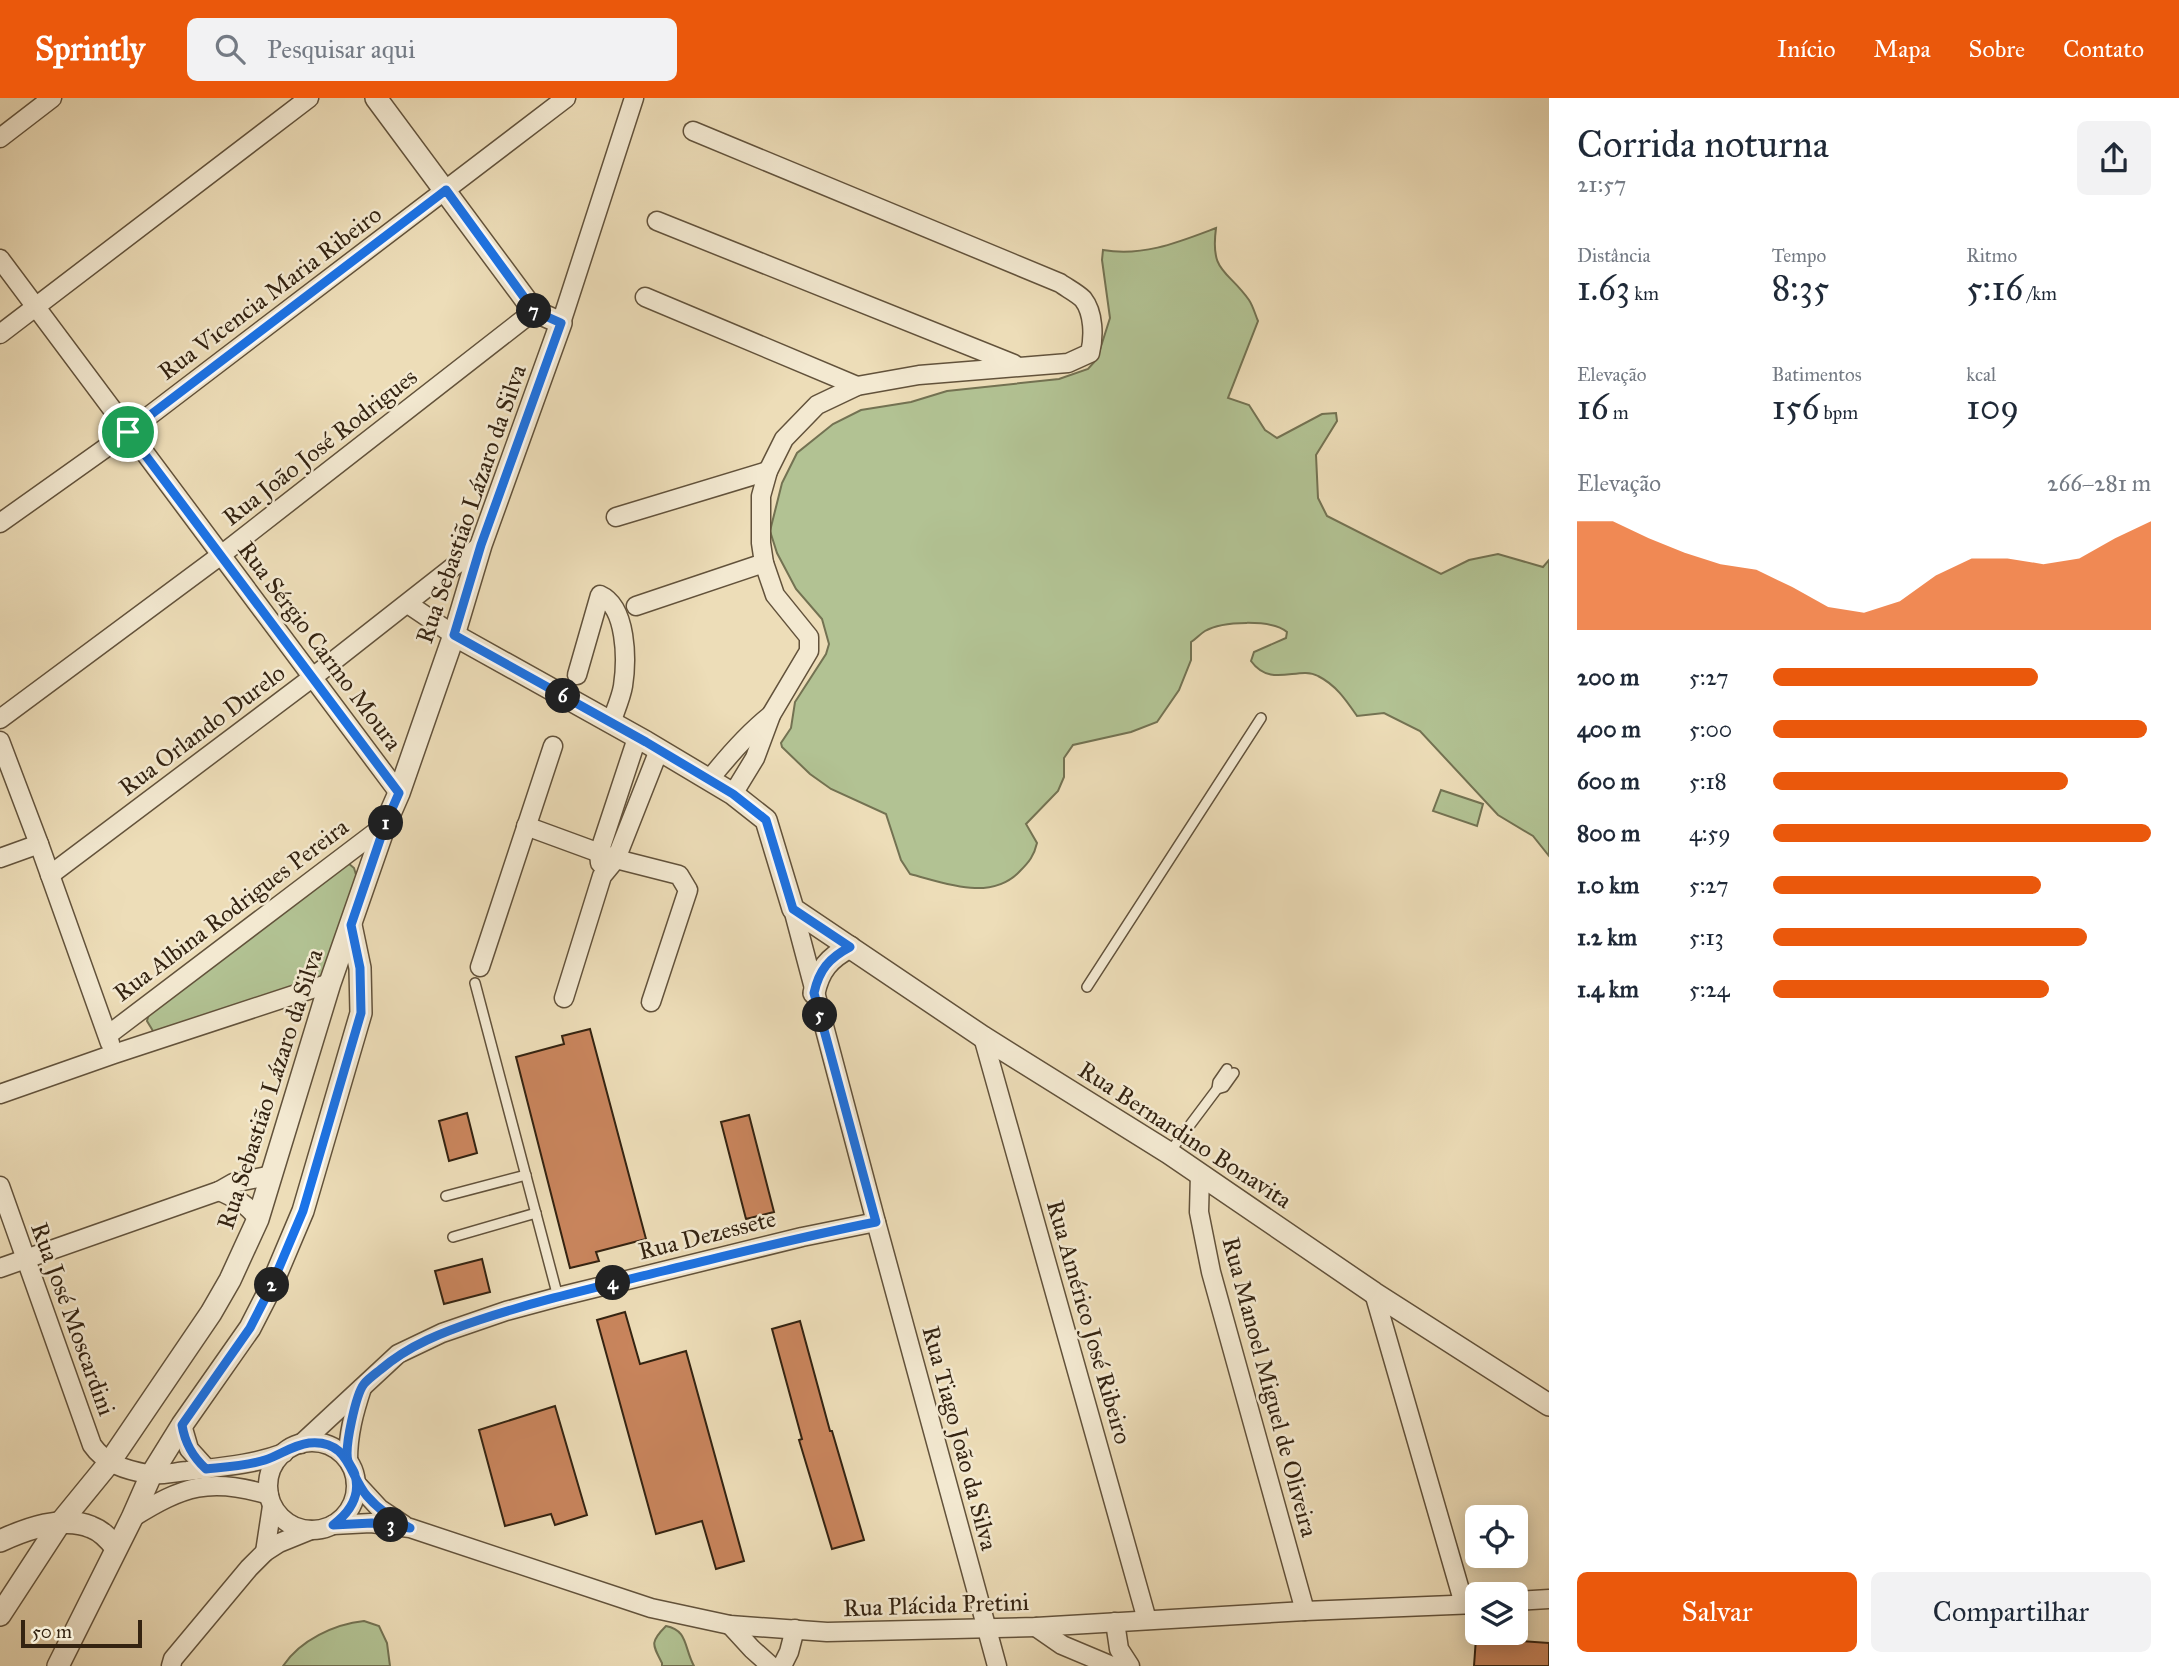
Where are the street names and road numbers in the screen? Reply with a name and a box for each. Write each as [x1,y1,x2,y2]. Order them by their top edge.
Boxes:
street label: Rua Vicencia Maria Ribeiro [153,199,387,387]
street label: Rua Sebastião Lázaro da Silva [409,360,533,647]
street label: Rua João José Rodrigues [217,362,423,532]
street label: Rua Sérgio Carmo Moura [231,535,409,757]
street label: Rua Orlando Durelo [113,658,291,802]
street label: Rua Albina Rodrigues Pereira [108,811,355,1008]
street label: Rua Sebastião Lázaro da Silva [210,944,330,1233]
street label: Rua Bernardino Bonavita [1073,1055,1298,1216]
street label: Rua Américo José Ribeiro [1040,1197,1138,1447]
street label: Rua Dezessete [635,1203,779,1267]
street label: Rua José Moscardini [24,1218,122,1420]
street label: Rua Manoel Miguel de Oliveira [1216,1234,1325,1541]
street label: Rua Tiago João da Silva [916,1322,1005,1554]
street label: Rua Plácida Pretini [842,1587,1030,1623]

